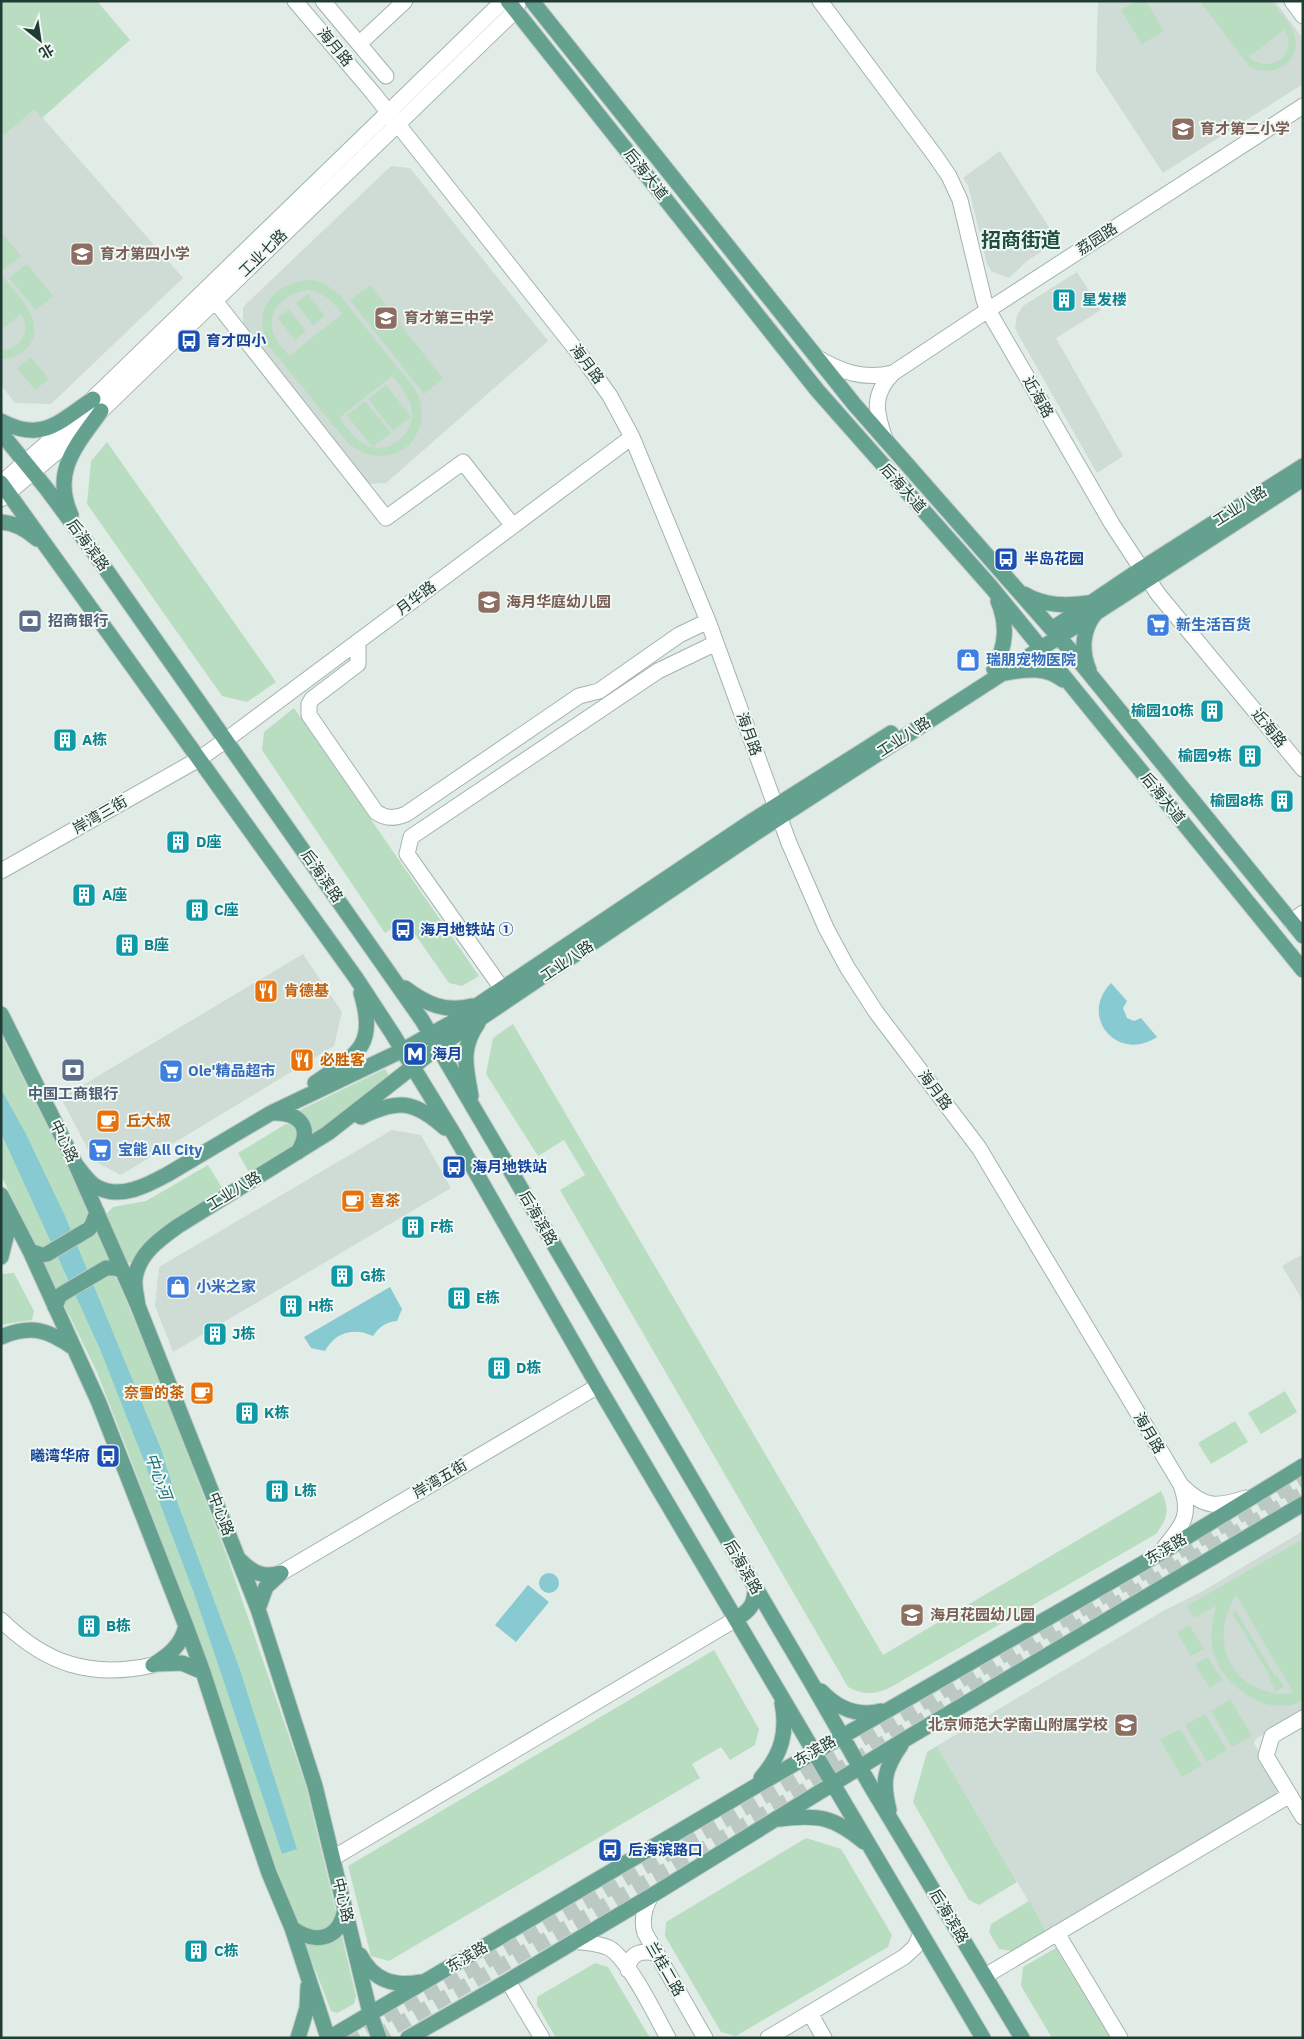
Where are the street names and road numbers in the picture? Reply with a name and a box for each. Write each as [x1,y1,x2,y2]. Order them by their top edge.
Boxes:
street label: 海月路 [314,23,357,70]
street label: 后海大道 [620,144,672,203]
street label: 荔园路 [1073,218,1121,259]
street label: 工业七路 [234,225,291,280]
street label: 海月路 [566,340,609,387]
street label: 近海路 [1019,373,1058,421]
street label: 后海大道 [876,459,931,516]
street label: 工业八路 [1209,481,1270,530]
street label: 后海滨路 [63,515,114,575]
street label: 月华路 [392,576,439,619]
street label: 近海路 [1248,704,1291,751]
street label: 海月路 [733,709,766,758]
street label: 工业八路 [873,712,934,761]
street label: 后海大道 [1137,768,1190,827]
street label: 岸湾三街 [69,791,130,838]
street label: 后海滨路 [297,846,347,906]
street label: 工业八路 [537,936,597,985]
street label: 海月路 [914,1066,957,1113]
street label: 中心路 [46,1116,83,1165]
street label: 工业八路 [203,1167,264,1214]
street label: 后海滨路 [515,1187,562,1248]
street label: 海月路 [1130,1409,1169,1457]
street label: 岸湾五街 [409,1455,470,1502]
street label: 中心路 [205,1489,238,1538]
street label: 东滨路 [1142,1529,1190,1568]
street label: 后海滨路 [720,1536,767,1597]
street label: 东滨路 [791,1731,839,1770]
street label: 中心路 [329,1876,358,1924]
street label: 后海滨路 [926,1885,973,1946]
street label: 东滨路 [443,1937,491,1976]
street label: 兰桂二路 [642,1938,689,1999]

